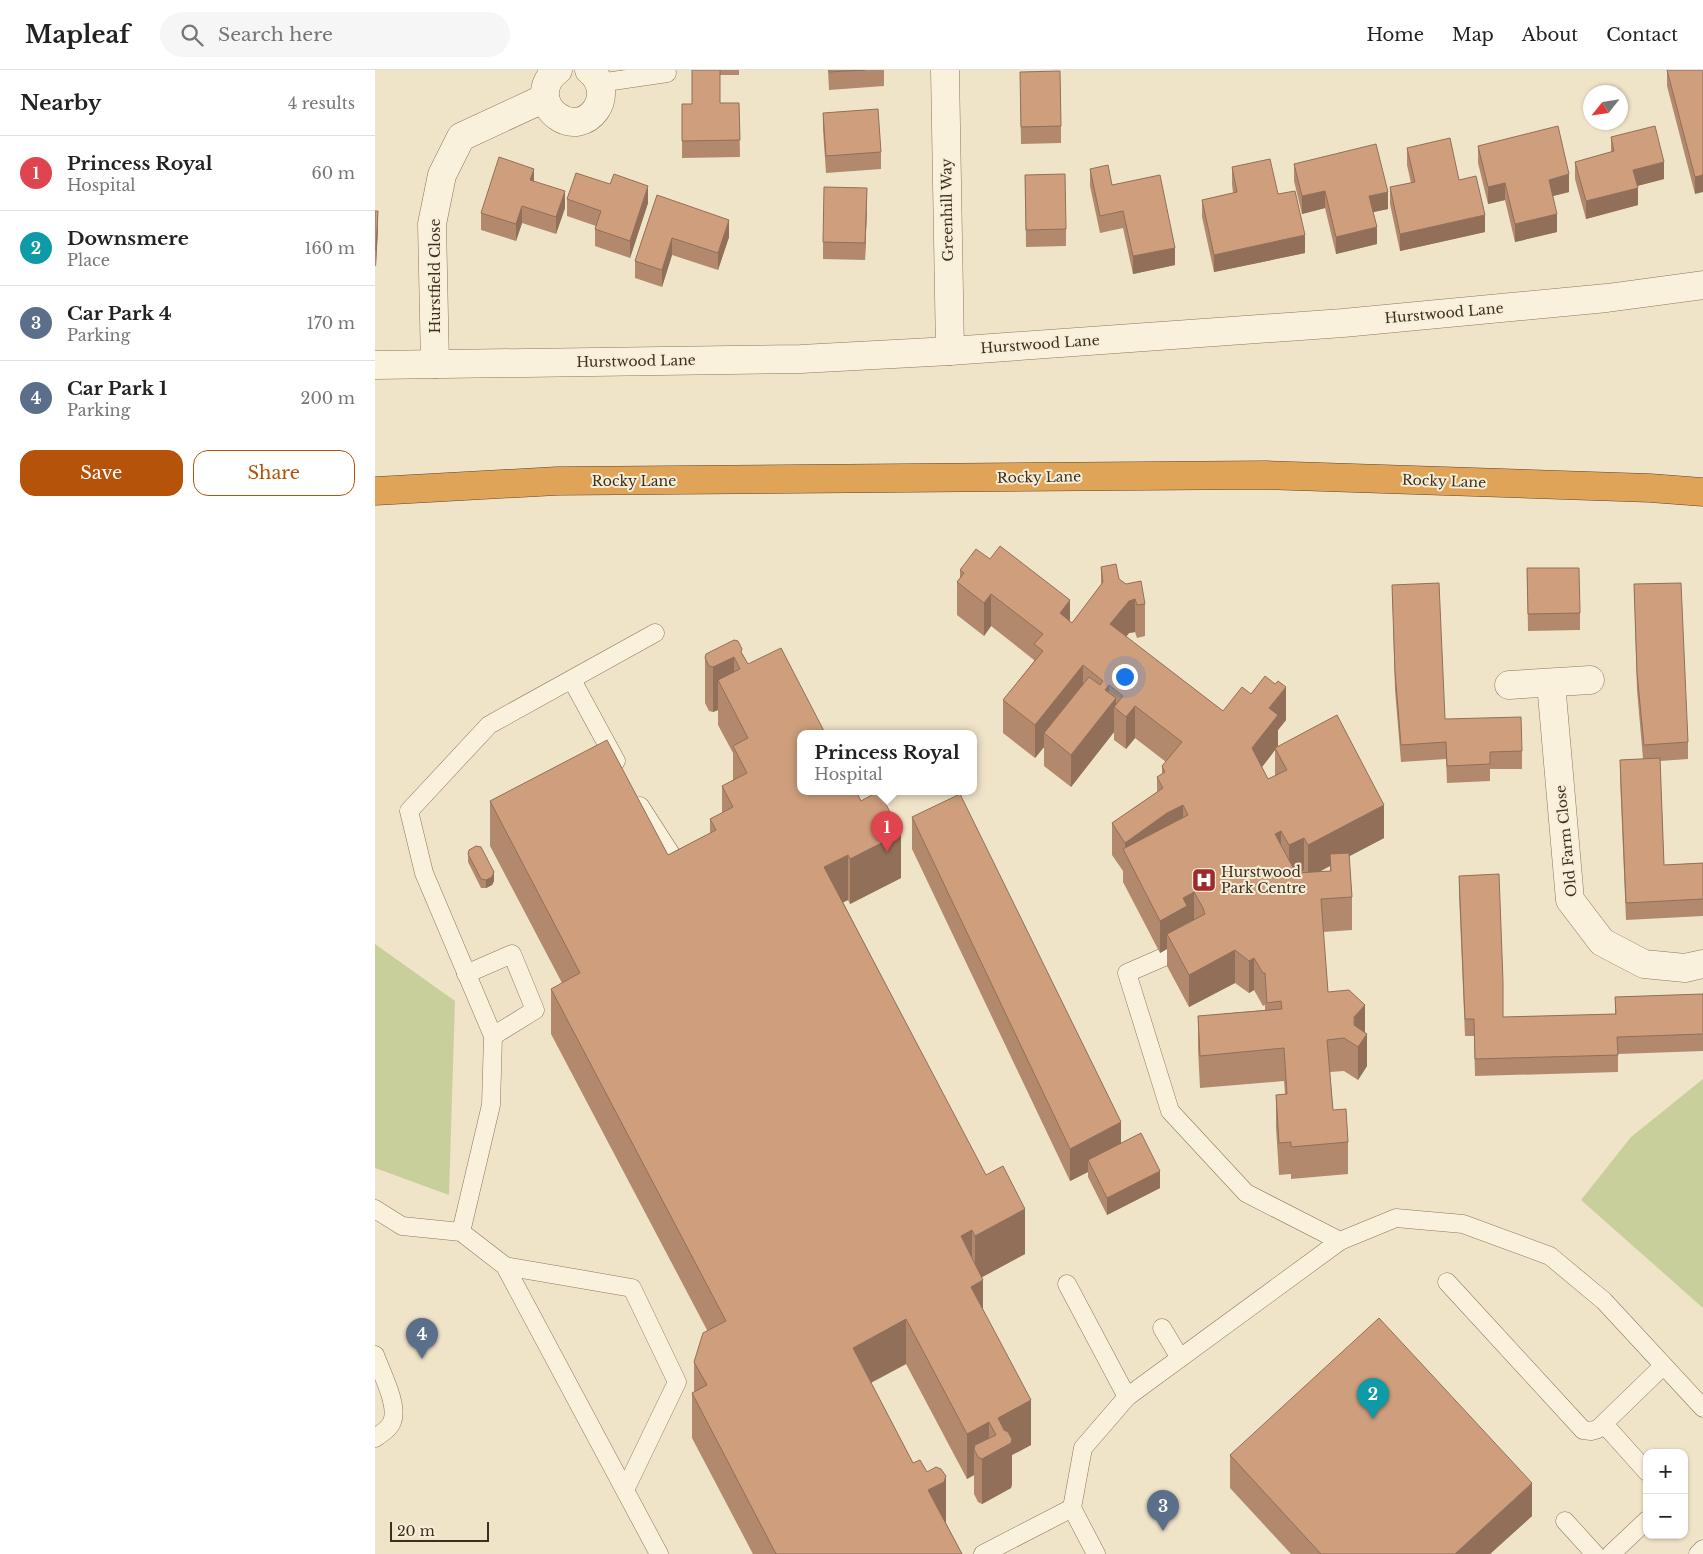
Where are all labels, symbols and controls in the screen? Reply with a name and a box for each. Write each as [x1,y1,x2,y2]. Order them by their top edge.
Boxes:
search box [160,12,510,57]
text: Mapleaf [25,20,130,49]
icon: search [178,21,206,49]
text: Search here [218,23,333,46]
text: Home [1366,24,1424,46]
text: Map [1452,24,1494,46]
text: About [1522,24,1578,46]
text: Contact [1606,24,1678,46]
north arrow [1583,85,1628,130]
text: Nearby [20,90,101,116]
text: 4 results [288,93,355,113]
text: Princess Royal [67,152,212,175]
street label: Greenhill Way [937,158,957,262]
text: 1 [33,163,39,183]
text: 60 m [312,163,355,183]
text: Hospital [67,175,136,195]
street label: Hurstfield Close [426,219,444,333]
text: Downsmere [67,227,189,250]
text: 2 [31,238,41,258]
text: 160 m [304,238,355,258]
text: Place [67,250,110,270]
street label: Hurstwood Lane [1384,299,1504,327]
text: Car Park 4 [67,302,172,325]
text: 3 [31,313,41,333]
text: 170 m [307,313,355,333]
text: Parking [67,325,130,345]
street label: Hurstwood Lane [980,331,1100,357]
street label: Hurstwood Lane [576,351,696,371]
text: Car Park 1 [67,377,167,400]
text: 4 [31,388,41,408]
text: 200 m [301,388,355,408]
text: Parking [67,400,130,420]
button: Save [20,450,183,496]
button: Share [193,450,355,496]
street label: Rocky Lane [997,467,1081,487]
street label: Rocky Lane [1402,471,1486,491]
street label: Rocky Lane [592,472,676,490]
your location [1112,664,1138,690]
popup [797,730,977,795]
text: Princess Royal [814,741,960,764]
text: Hospital [814,764,883,784]
street label: Old Farm Close [1551,784,1581,898]
pin: 1 [871,811,903,852]
place label: Hurstwood Park Centre [1221,863,1306,897]
hospital icon: Hurstwood Park Centre [1191,867,1217,893]
pin: 4 [406,1318,438,1359]
pin: 2 [1357,1378,1389,1419]
map controls [1643,1449,1688,1539]
button: + [1643,1449,1688,1494]
pin: 3 [1147,1490,1179,1531]
button: − [1643,1494,1688,1539]
scale bar [390,1519,489,1542]
text: 20 m [397,1522,435,1540]

